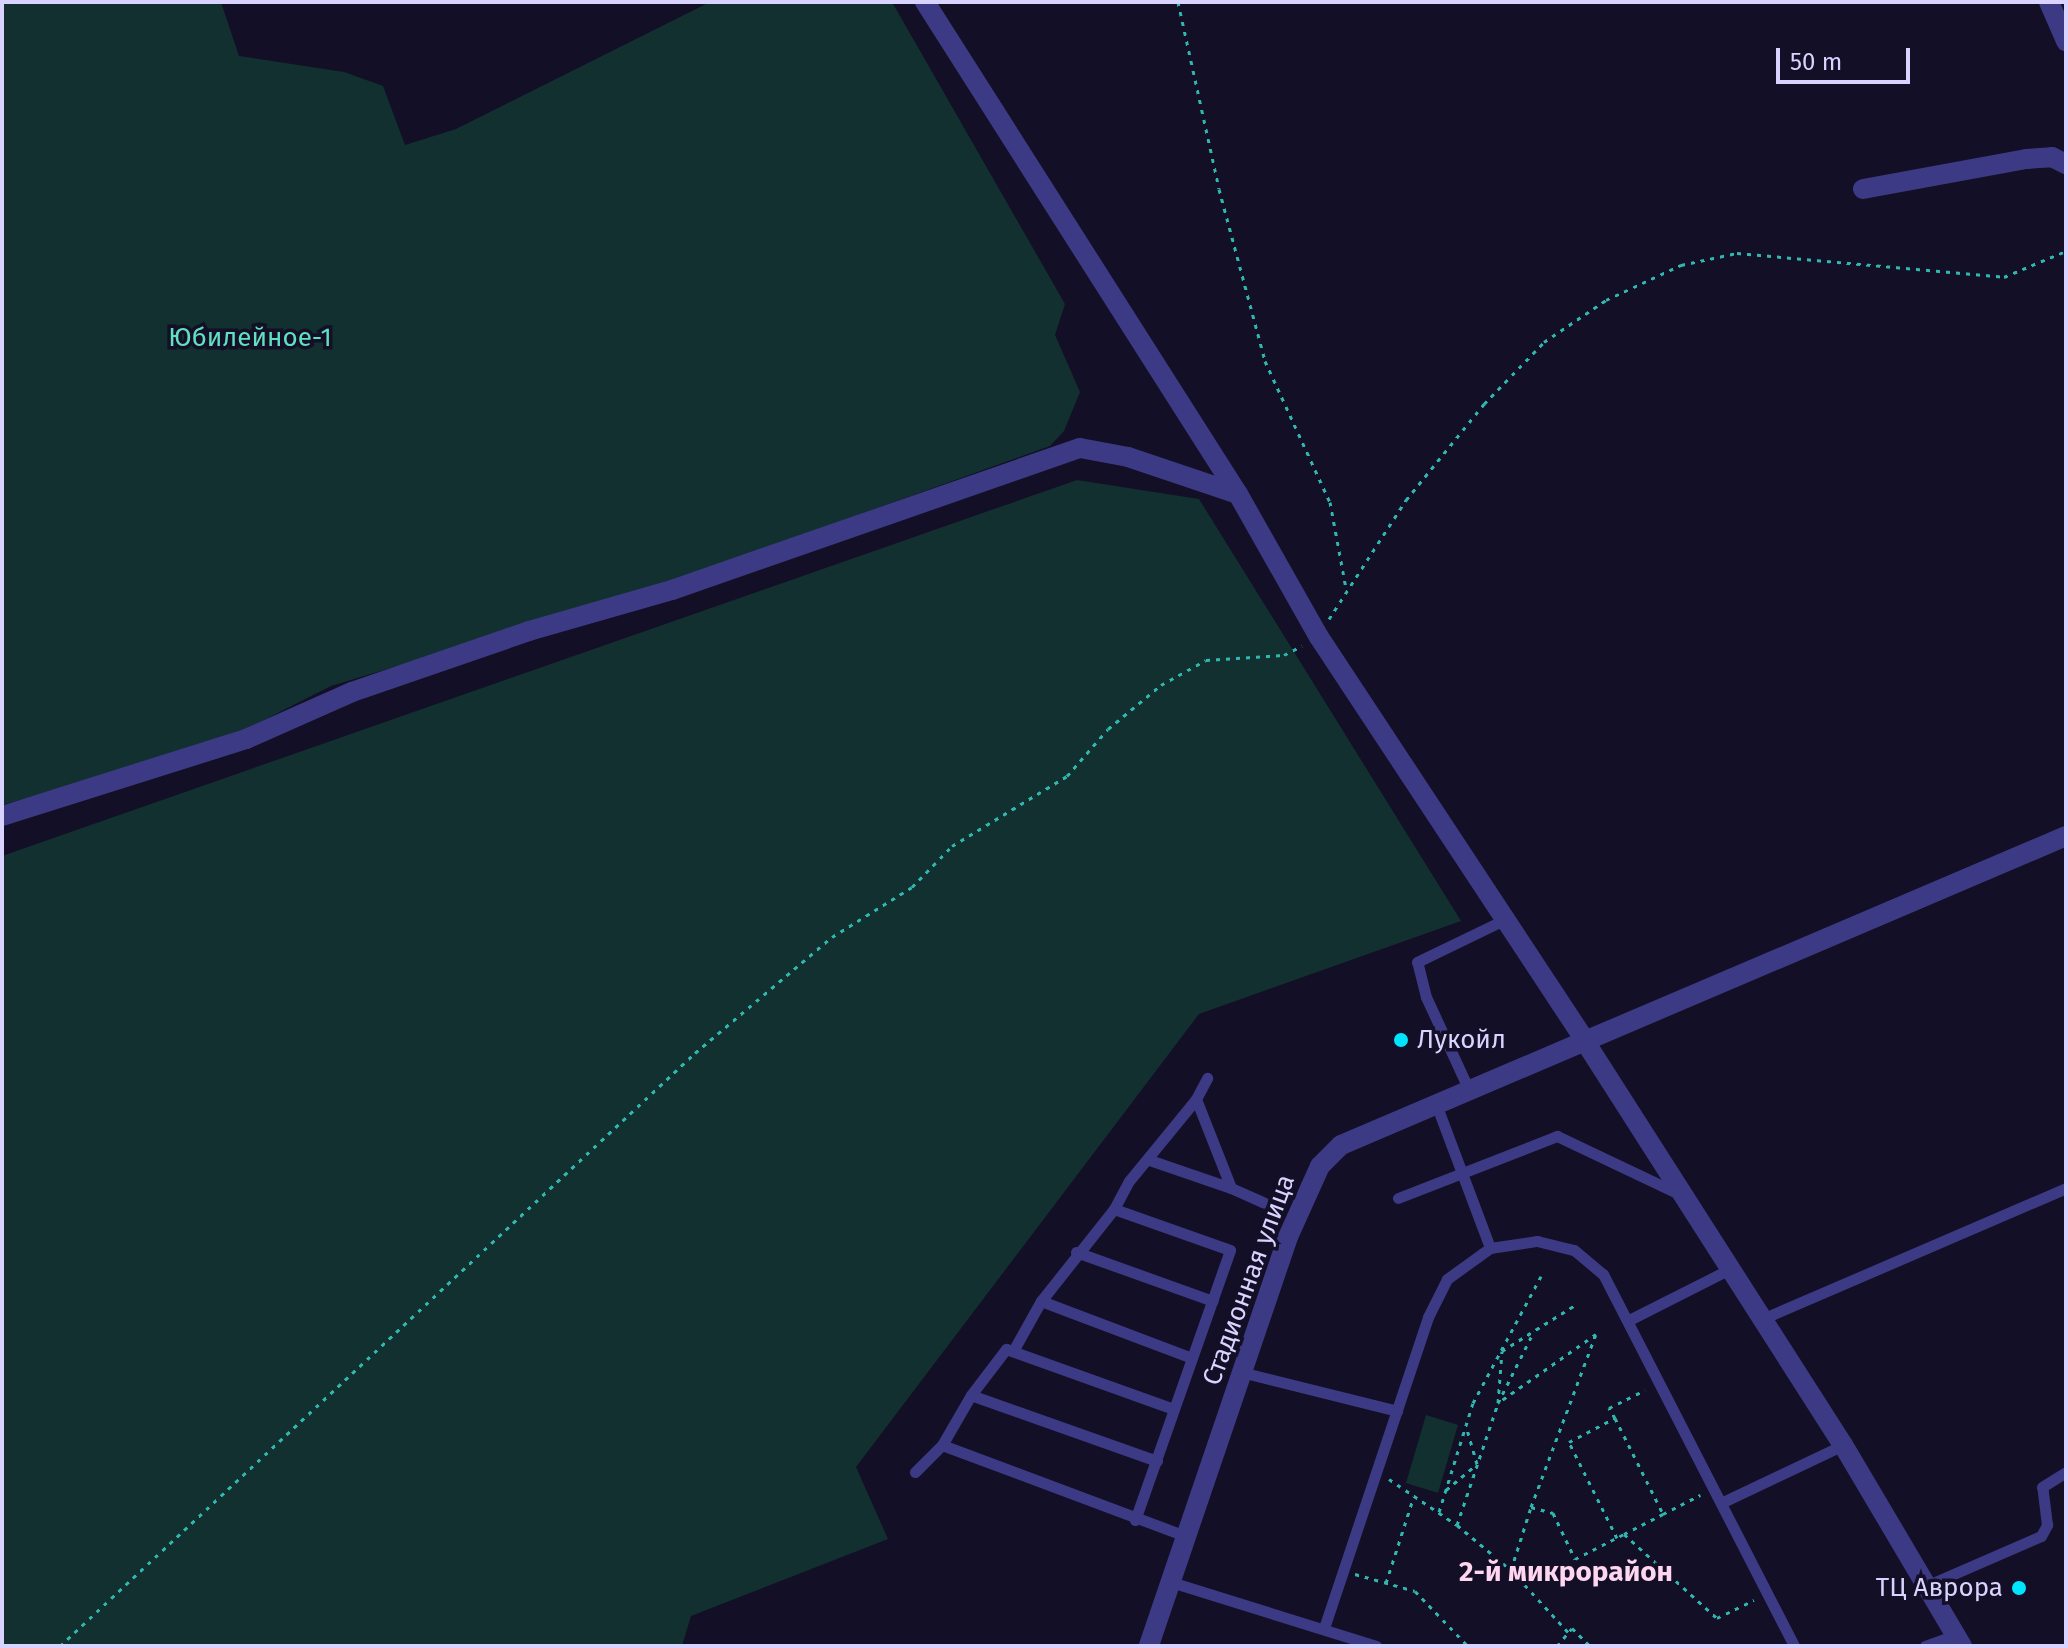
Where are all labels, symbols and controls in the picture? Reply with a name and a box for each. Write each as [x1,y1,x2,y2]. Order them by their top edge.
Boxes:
scale bar [1780,32,1914,82]
text: 50 m [1790,48,1842,76]
park label: Юбилейное-1 [168,322,332,354]
place label: Лукойл [1417,1024,1506,1056]
marker: Лукойл [1392,1031,1410,1049]
street label: Стадионная улица [1196,1170,1302,1390]
district label: 2-й микрорайон [1459,1555,1673,1589]
place label: ТЦ Аврора [1876,1572,2003,1604]
marker: ТЦ Аврора [2010,1579,2028,1597]

